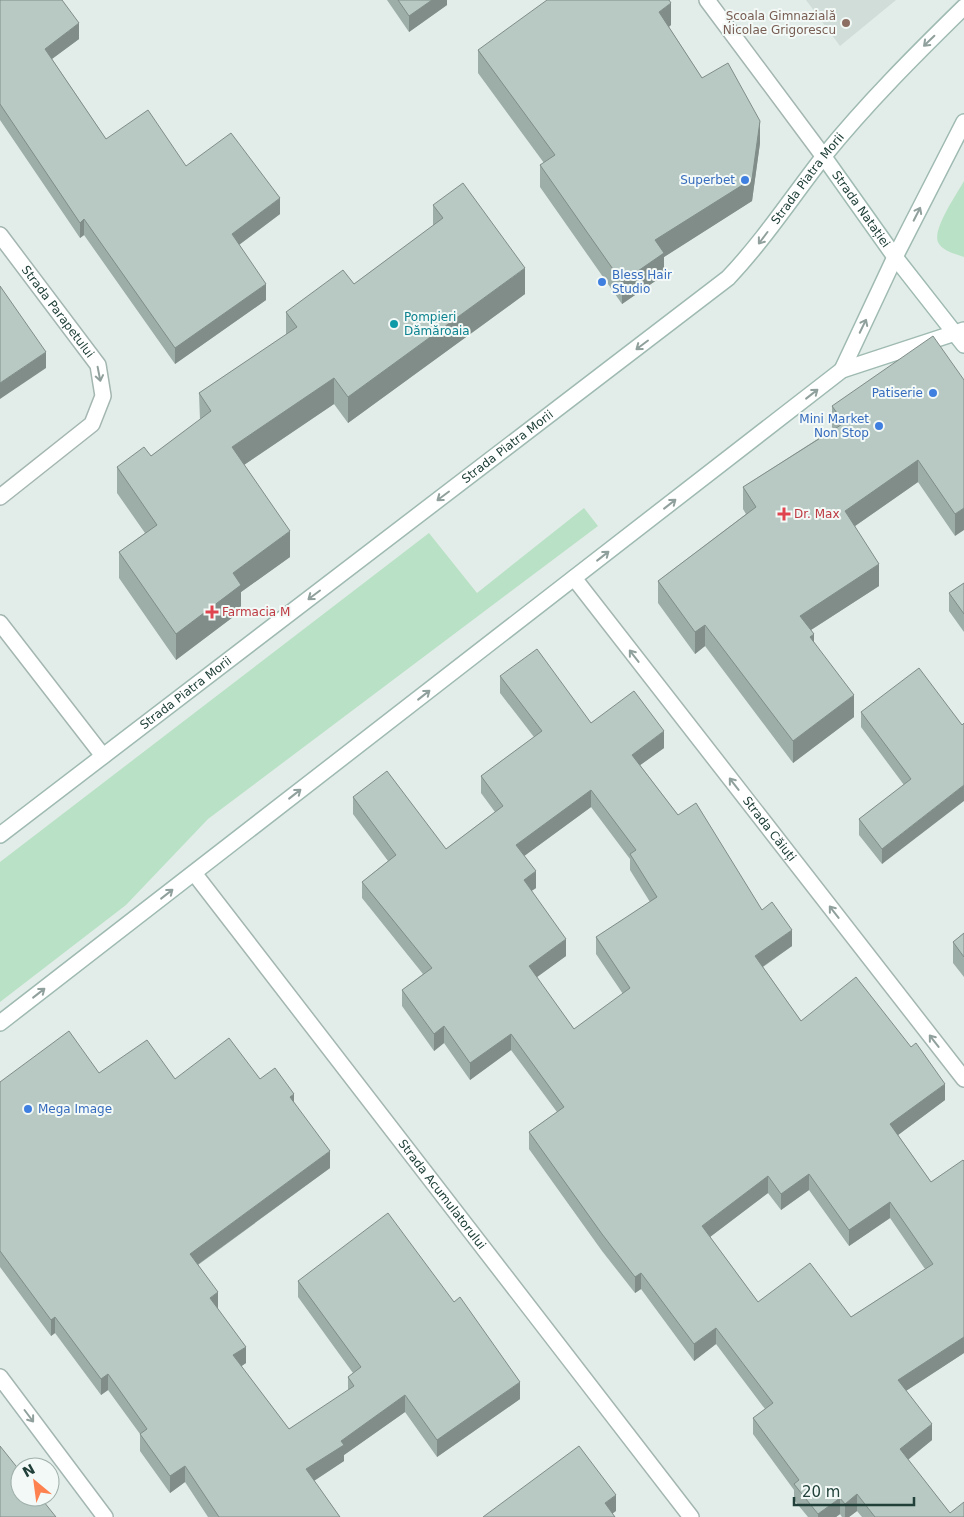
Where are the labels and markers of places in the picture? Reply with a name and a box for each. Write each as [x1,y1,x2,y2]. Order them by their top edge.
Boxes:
place label: Școala Gimnazială Nicolae Grigorescu [723,9,836,37]
marker: Școala Gimnazială Nicolae Grigorescu [840,17,852,29]
place label: Superbet [680,173,735,187]
marker: Superbet [739,174,751,186]
place label: Bless Hair Studio [612,268,672,296]
marker: Bless Hair Studio [596,276,608,288]
place label: Pompieri Dămăroaia [404,310,470,338]
marker: Pompieri Dămăroaia [388,318,400,330]
place label: Patiserie [872,386,923,400]
marker: Patiserie [927,387,939,399]
place label: Mini Market Non Stop [799,412,869,440]
marker: Mini Market Non Stop [873,420,885,432]
place label: Dr. Max [794,507,840,521]
marker: Dr. Max [778,508,790,520]
place label: Farmacia M [222,605,290,619]
marker: Farmacia M [206,606,218,618]
place label: Mega Image [38,1102,112,1116]
marker: Mega Image [22,1103,34,1115]

